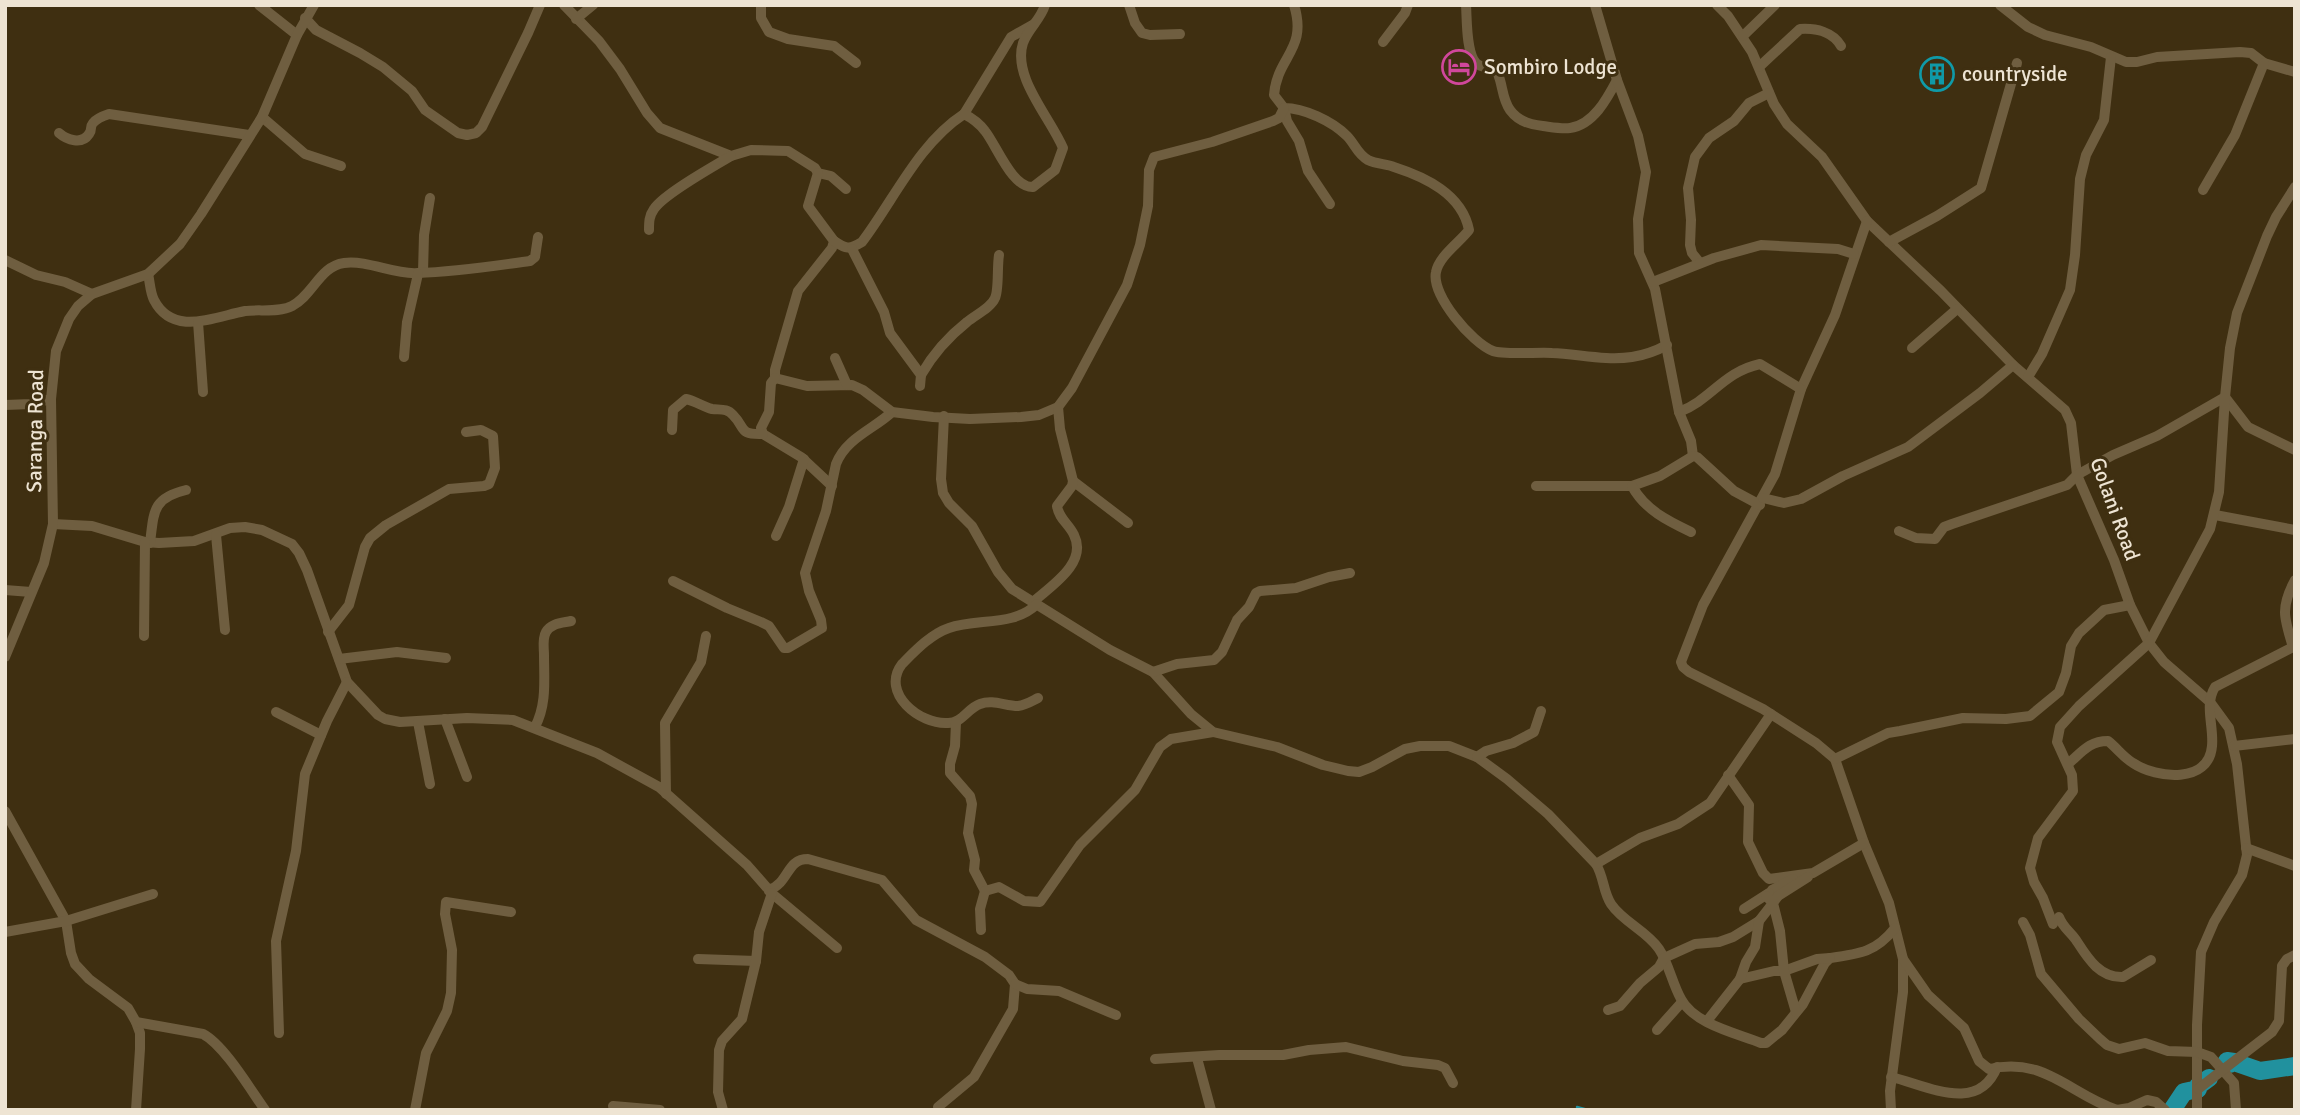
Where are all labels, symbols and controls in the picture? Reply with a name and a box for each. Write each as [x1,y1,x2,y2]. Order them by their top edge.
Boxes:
hotel icon: Sombiro Lodge [1440,48,1478,86]
place label: Sombiro Lodge [1484,54,1617,80]
building icon: countryside [1918,55,1956,93]
place label: countryside [1962,61,2068,87]
street label: Saranga Road [21,369,49,493]
street label: Golani Road [2084,454,2146,564]

